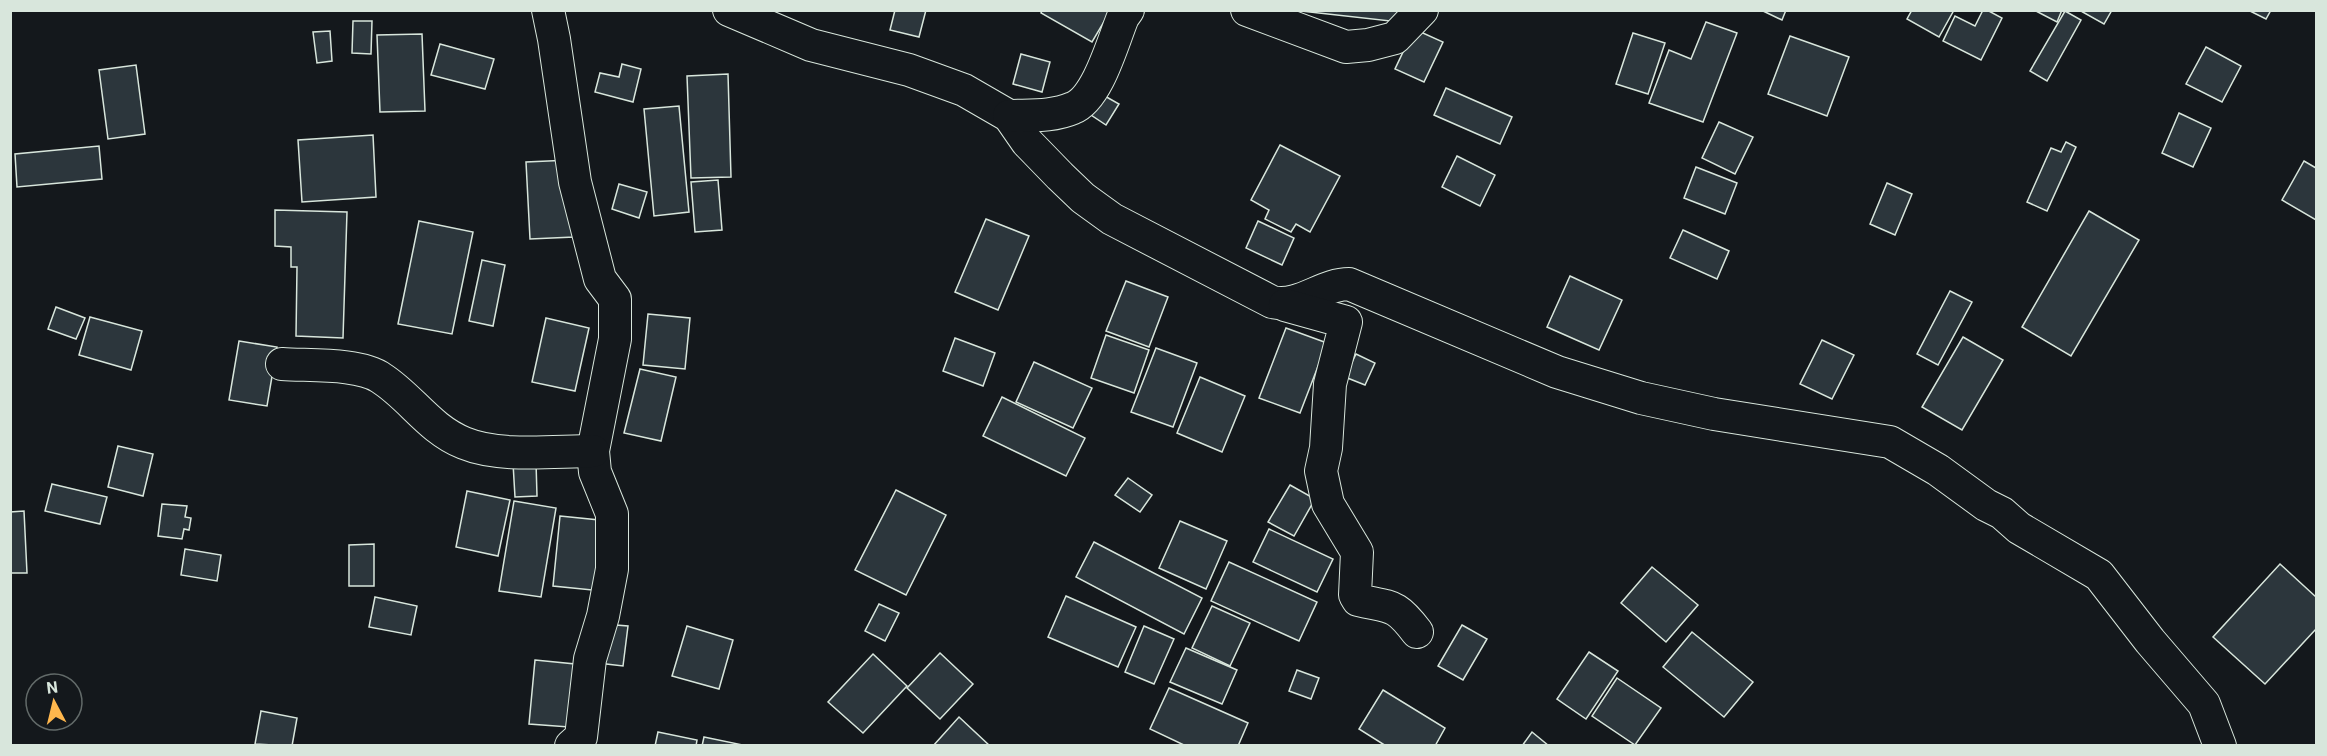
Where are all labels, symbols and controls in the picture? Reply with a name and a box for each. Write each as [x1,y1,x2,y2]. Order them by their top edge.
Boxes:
north arrow [24,672,84,732]
text: N [45,677,59,698]

